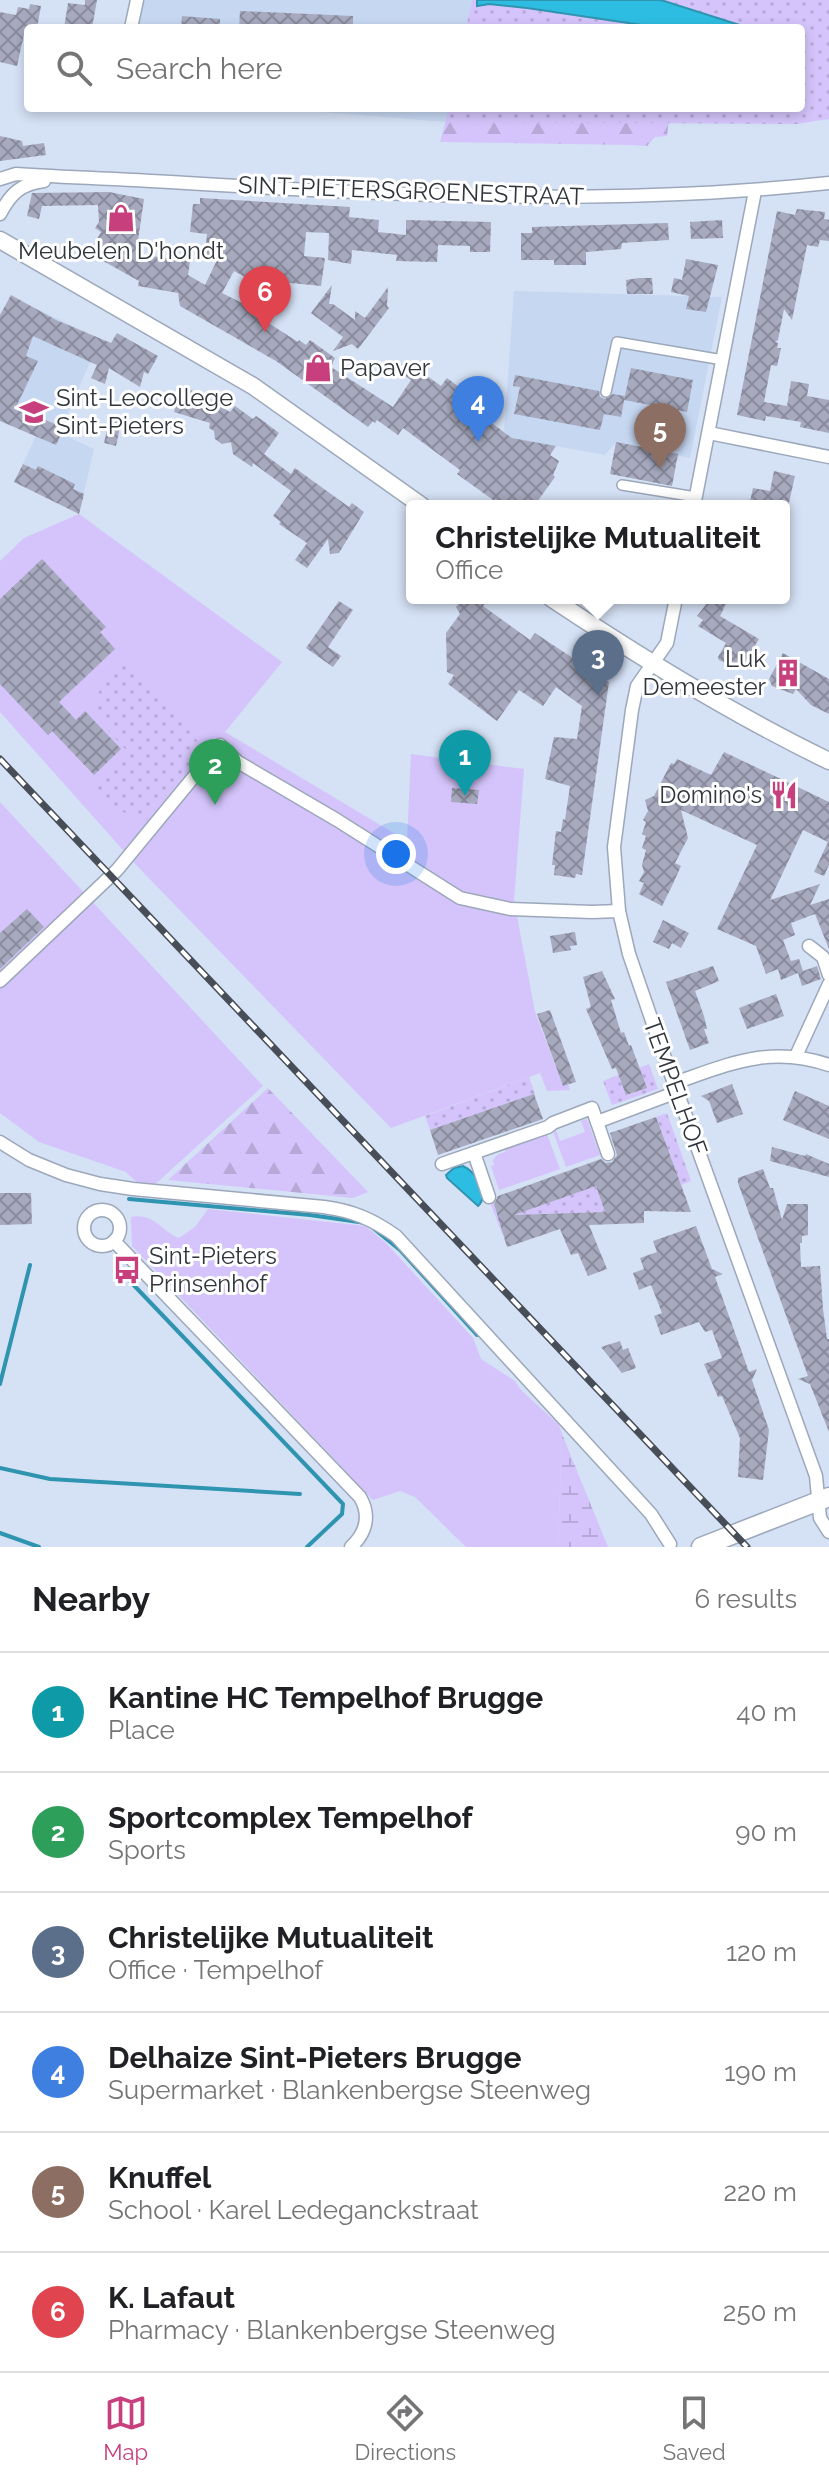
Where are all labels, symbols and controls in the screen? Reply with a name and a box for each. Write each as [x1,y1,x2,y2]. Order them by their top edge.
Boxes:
search box [24,24,805,112]
icon: search [52,46,96,90]
text: Search here [116,51,283,86]
street label: SINT-PIETERSGROENESTRAAT [238,170,585,211]
shop icon: Meubelen D'hondt [106,203,136,233]
place label: Meubelen D'hondt [18,236,224,265]
pin: 6 [239,266,291,332]
shop icon: Papaver [303,353,333,383]
place label: Papaver [340,353,431,382]
pin: 4 [452,376,504,442]
place label: Sint-Leocollege Sint-Pieters [56,383,233,440]
school or university icon: Sint-Leocollege Sint-Pieters [19,397,49,427]
pin: 5 [634,403,686,469]
popup [406,500,790,604]
text: Christelijke Mutualiteit [435,520,761,555]
text: Office [435,555,503,585]
pin: 3 [572,630,624,696]
place label: Luk Demeester [643,644,767,701]
building icon: Luk Demeester [773,658,803,688]
pin: 1 [439,730,491,796]
pin: 2 [189,739,241,805]
place label: Domino's [659,780,762,809]
restaurant icon: Domino's [769,780,799,810]
your location [376,834,416,874]
street label: TEMPELHOF [637,1014,714,1159]
place label: Sint-Pieters Prinsenhof [149,1241,277,1298]
bus stop icon: Sint-Pieters Prinsenhof [112,1255,142,1285]
text: Nearby [32,1579,150,1619]
text: 6 results [694,1584,797,1614]
text: Kantine HC Tempelhof Brugge [108,1680,543,1715]
text: 1 [52,1697,64,1727]
text: 40 m [736,1697,797,1727]
text: Place [108,1715,175,1745]
text: Sportcomplex Tempelhof [108,1800,473,1835]
text: 2 [51,1817,65,1847]
text: 90 m [735,1817,797,1847]
text: Sports [108,1835,186,1865]
text: Christelijke Mutualiteit [108,1920,433,1955]
text: 3 [51,1937,65,1967]
text: 120 m [726,1937,797,1967]
text: Office · Tempelhof [108,1955,323,1985]
text: Delhaize Sint-Pieters Brugge [108,2040,521,2075]
text: 4 [51,2057,65,2087]
text: 190 m [724,2057,797,2087]
text: Supermarket · Blankenbergse Steenweg [108,2075,591,2105]
text: Knuffel [108,2160,211,2195]
text: 5 [51,2177,65,2207]
text: 220 m [723,2177,797,2207]
text: School · Karel Ledeganckstraat [108,2195,479,2225]
text: K. Lafaut [108,2280,235,2315]
text: 6 [50,2297,66,2327]
text: 250 m [723,2297,797,2327]
text: Pharmacy · Blankenbergse Steenweg [108,2315,556,2345]
tab: Map [103,2391,148,2465]
tab: Directions [355,2391,456,2465]
tab: Saved [663,2391,726,2465]

